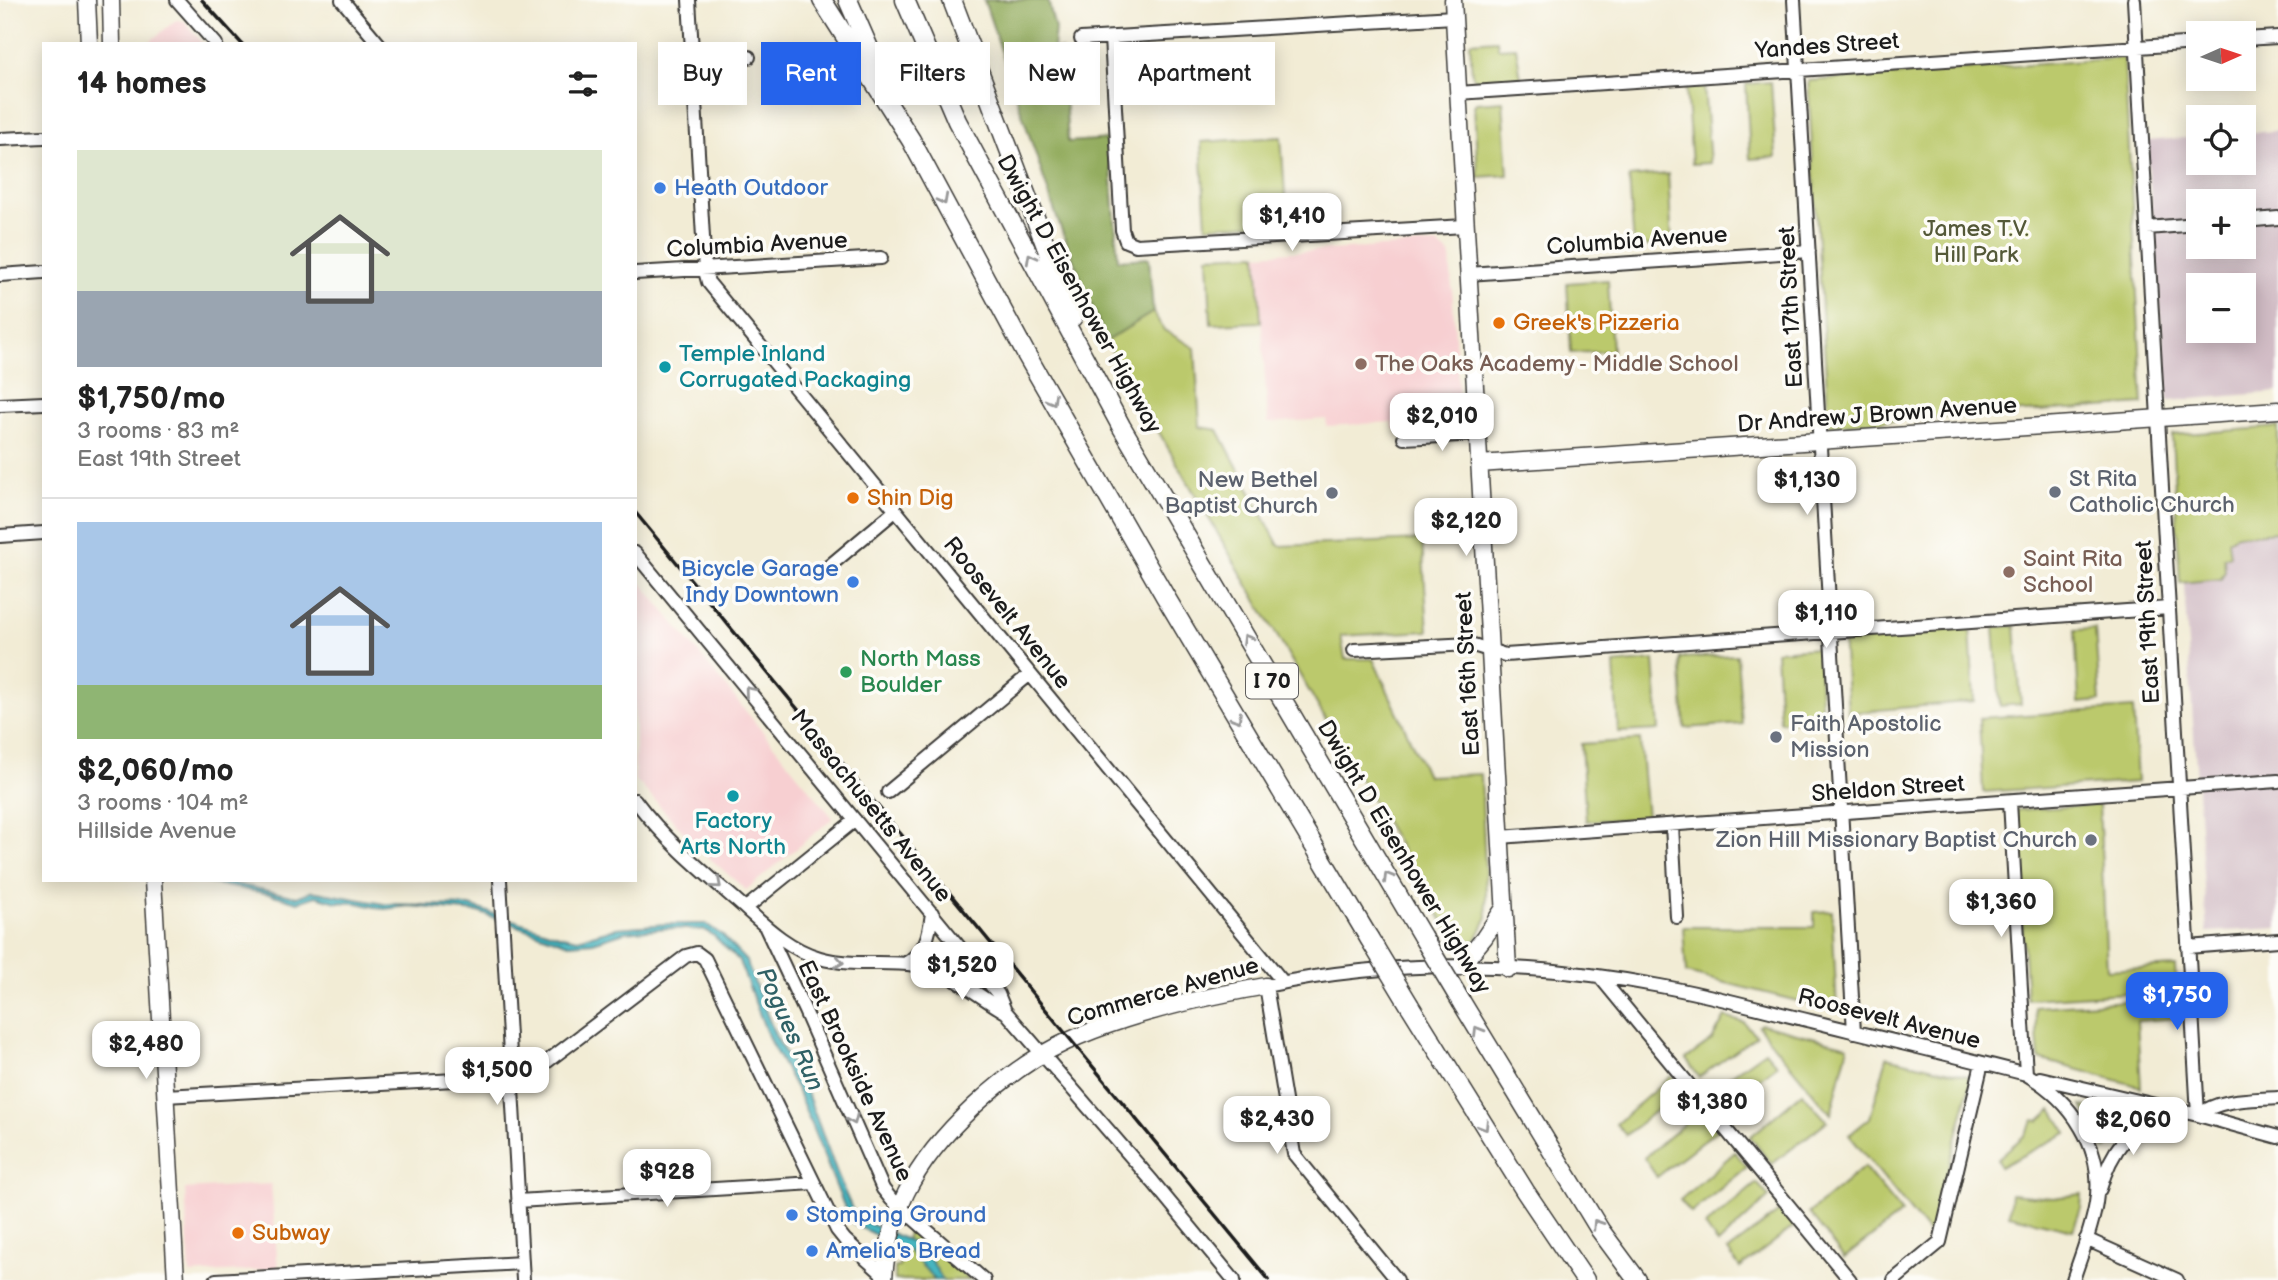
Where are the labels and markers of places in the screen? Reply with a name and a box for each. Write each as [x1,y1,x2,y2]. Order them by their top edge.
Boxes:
place label: Heath Outdoor [674,174,828,202]
marker: Heath Outdoor [652,180,668,196]
pin: $1,410 [1235,194,1349,253]
place label: Greek's Pizzeria [1513,309,1680,337]
marker: Greek's Pizzeria [1491,315,1507,331]
place label: Temple Inland Corrugated Packaging [679,340,911,394]
place label: The Oaks Academy - Middle School [1375,350,1739,378]
marker: The Oaks Academy - Middle School [1353,356,1369,372]
marker: Temple Inland Corrugated Packaging [657,359,673,375]
pin: $2,010 [1385,393,1499,453]
pin: $1,130 [1750,458,1864,517]
place label: St Rita Catholic Church [2069,465,2235,519]
place label: New Bethel Baptist Church [1164,466,1318,520]
place label: Shin Dig [867,484,954,512]
marker: St Rita Catholic Church [2047,484,2063,500]
marker: New Bethel Baptist Church [1324,485,1340,501]
marker: Shin Dig [845,490,861,506]
pin: $2,120 [1409,498,1523,558]
place label: Saint Rita School [2023,545,2123,599]
place label: Bicycle Garage Indy Downtown [681,555,839,609]
marker: Saint Rita School [2001,564,2017,580]
marker: Bicycle Garage Indy Downtown [845,574,861,590]
pin: $1,110 [1769,590,1883,650]
place label: North Mass Boulder [860,645,981,699]
marker: North Mass Boulder [838,664,854,680]
place label: Faith Apostolic Mission [1790,710,1941,764]
marker: Faith Apostolic Mission [1768,729,1784,745]
marker: Factory Arts North [725,788,741,804]
place label: Factory Arts North [680,807,786,861]
place label: Zion Hill Missionary Baptist Church [1715,826,2077,854]
marker: Zion Hill Missionary Baptist Church [2083,832,2099,848]
pin: $1,360 [1944,880,2058,939]
pin: $1,520 [905,942,1019,1002]
pin: $1,750 [2120,972,2234,1032]
pin: $2,480 [89,1021,203,1081]
pin: $1,500 [440,1048,554,1107]
pin: $1,380 [1655,1080,1769,1139]
pin: $2,430 [1220,1096,1334,1156]
pin: $2,060 [2076,1098,2190,1157]
pin: $928 [626,1150,708,1209]
place label: Stomping Ground [806,1201,986,1229]
marker: Stomping Ground [784,1207,800,1223]
place label: Subway [252,1219,331,1247]
marker: Subway [230,1225,246,1241]
place label: Amelia's Bread [826,1237,981,1265]
marker: Amelia's Bread [804,1243,820,1259]

